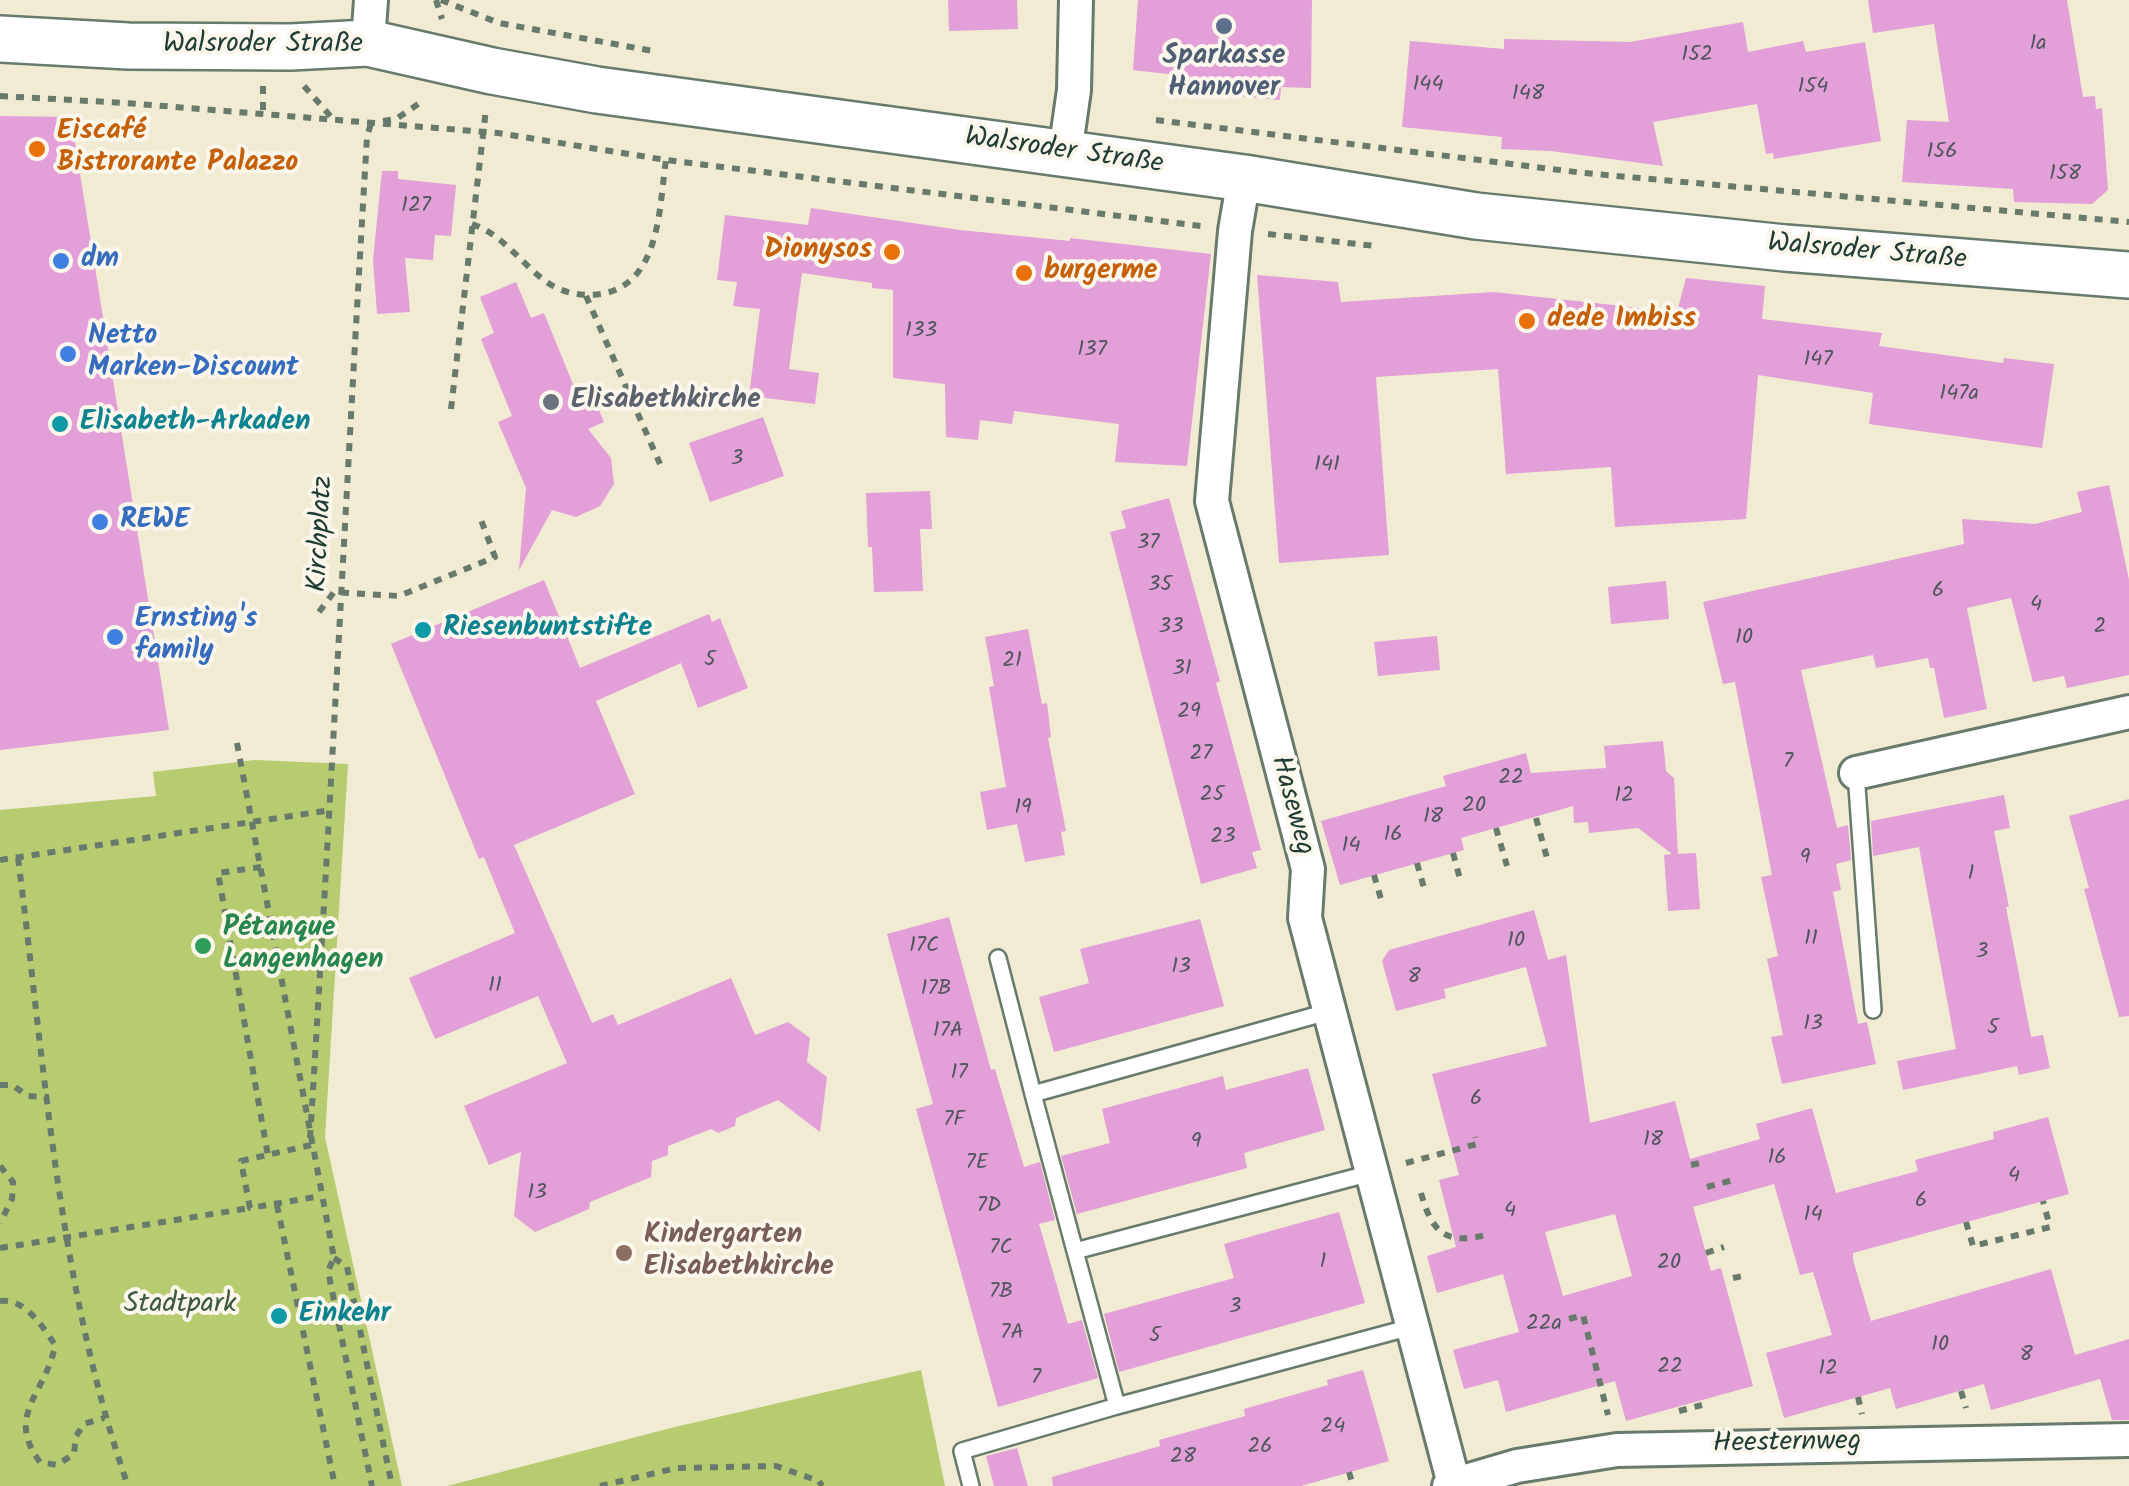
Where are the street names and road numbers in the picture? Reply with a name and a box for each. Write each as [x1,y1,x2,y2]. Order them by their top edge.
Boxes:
street label: Walsroder Straße [163,29,363,63]
street label: Walsroder Straße [963,122,1165,184]
street label: Walsroder Straße [1766,229,1968,279]
street label: Kirchplatz [303,475,343,593]
street label: Haseweg [1261,753,1319,859]
street label: Heesternweg [1713,1427,1861,1463]

